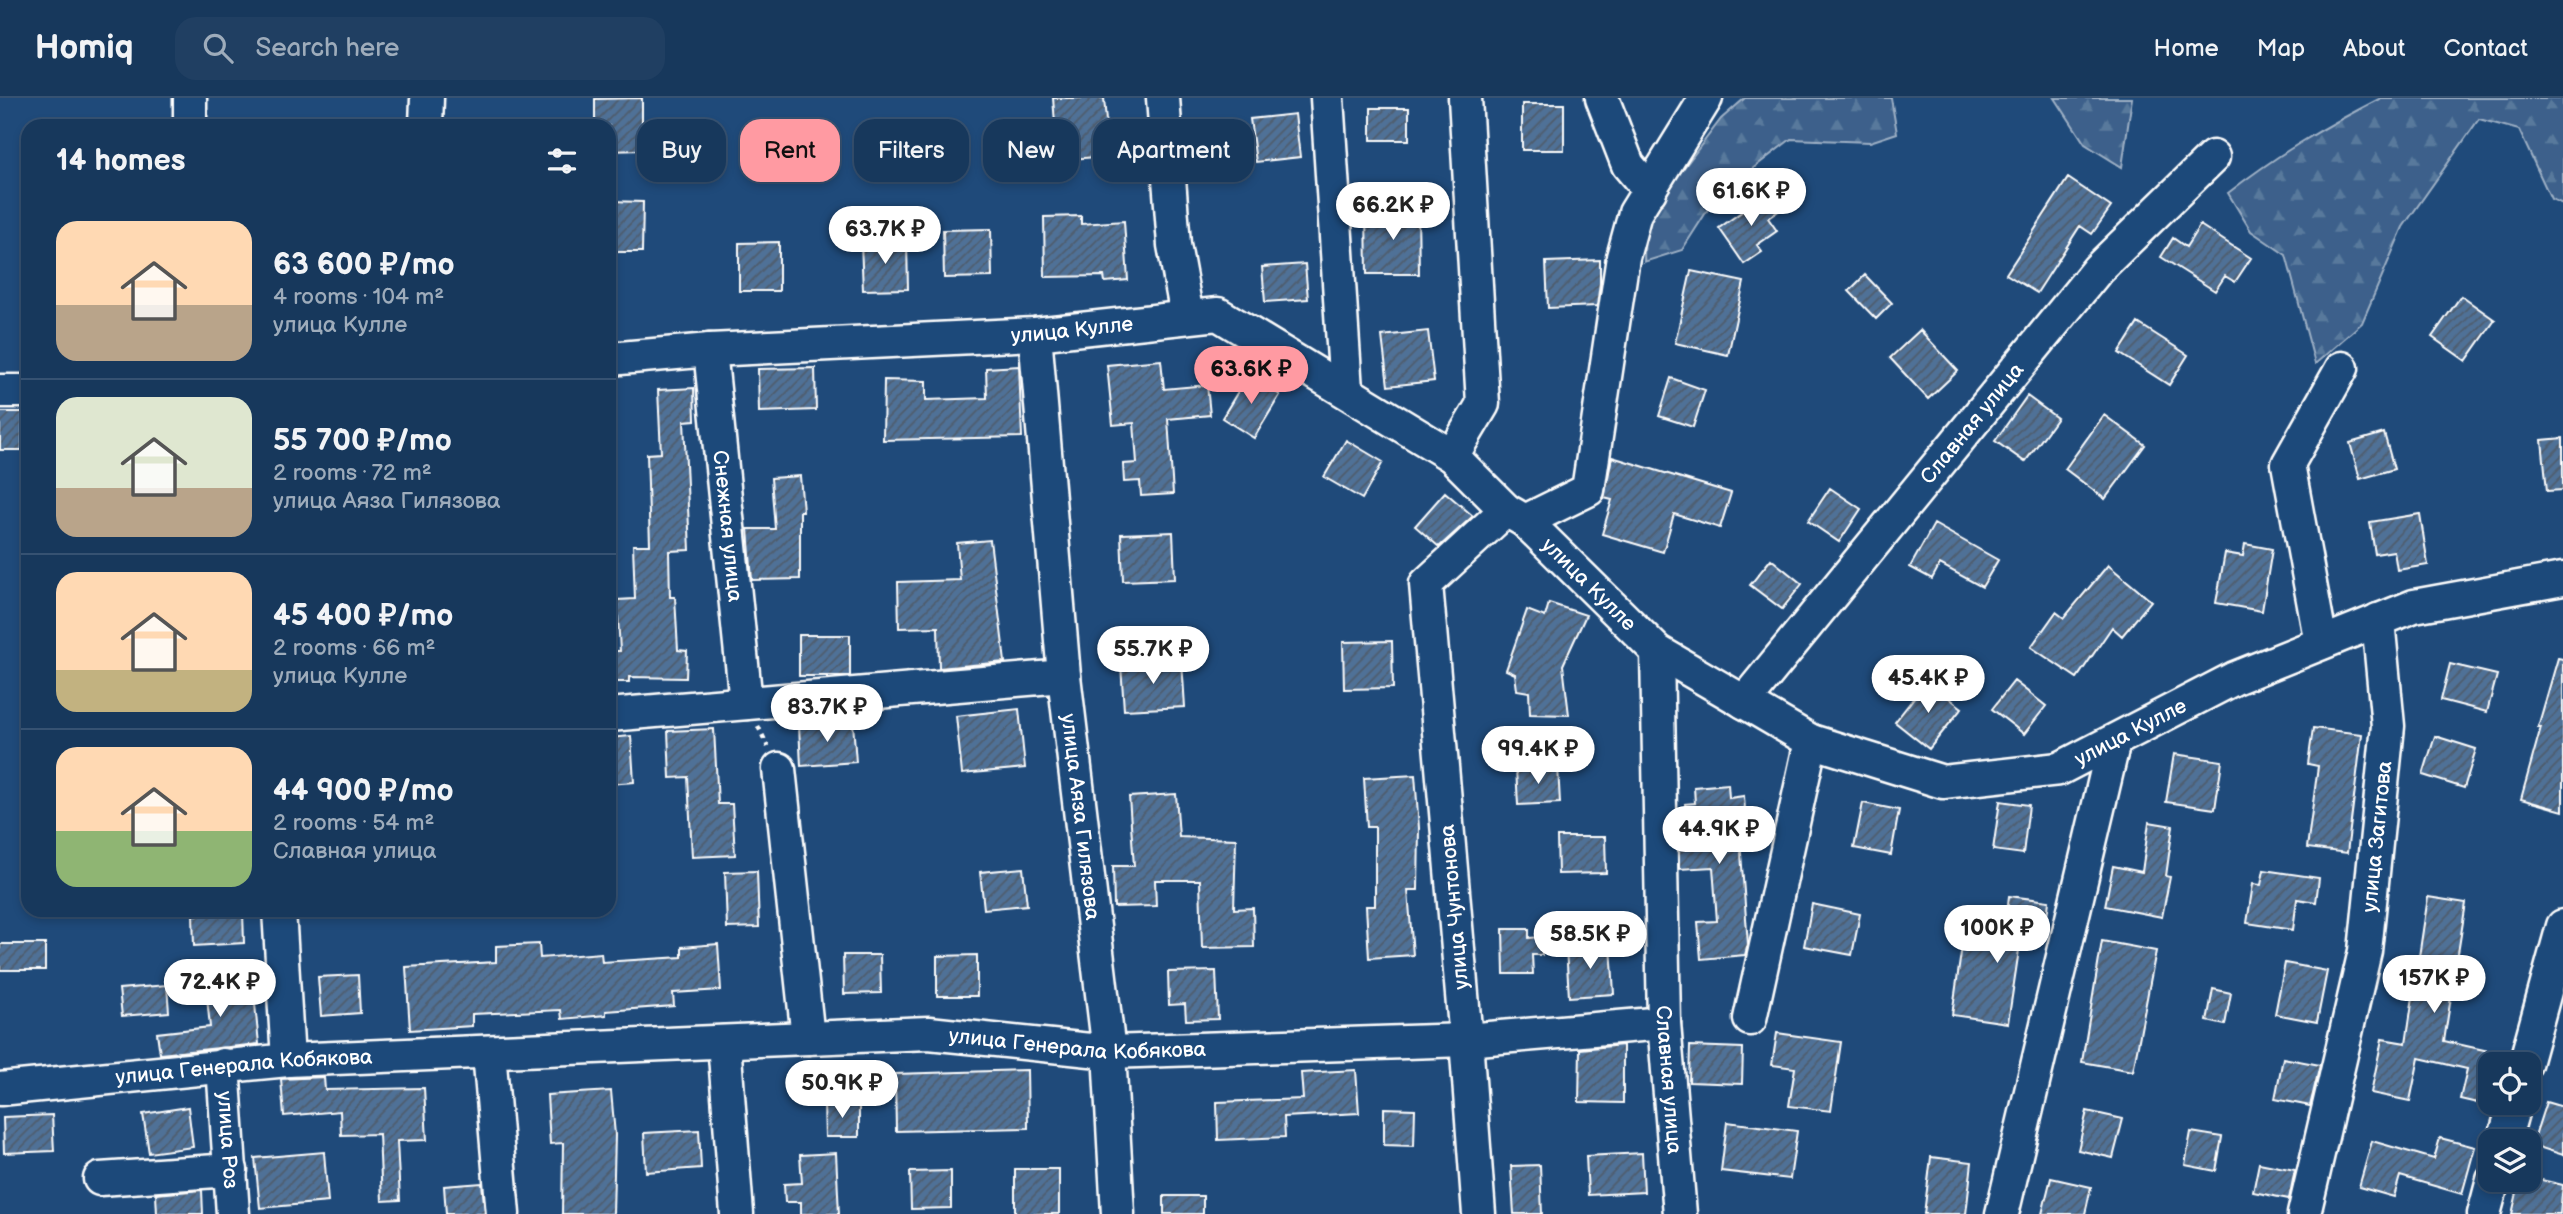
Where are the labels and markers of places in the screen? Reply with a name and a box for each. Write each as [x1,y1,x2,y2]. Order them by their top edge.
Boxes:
pin: 61.6K ₽ [1686,169,1816,228]
pin: 66.2K ₽ [1328,183,1458,242]
pin: 63.7K ₽ [820,206,950,266]
pin: 63.6K ₽ [1186,346,1316,406]
pin: 55.7K ₽ [1088,626,1218,686]
pin: 45.4K ₽ [1863,656,1993,715]
pin: 83.7K ₽ [762,684,892,744]
pin: 99.4K ₽ [1473,726,1603,786]
pin: 44.9K ₽ [1654,806,1784,866]
pin: 100K ₽ [1940,906,2054,965]
pin: 58.5K ₽ [1525,912,1655,971]
pin: 157K ₽ [2377,956,2491,1015]
pin: 72.4K ₽ [155,960,285,1019]
pin: 50.9K ₽ [777,1060,907,1120]

